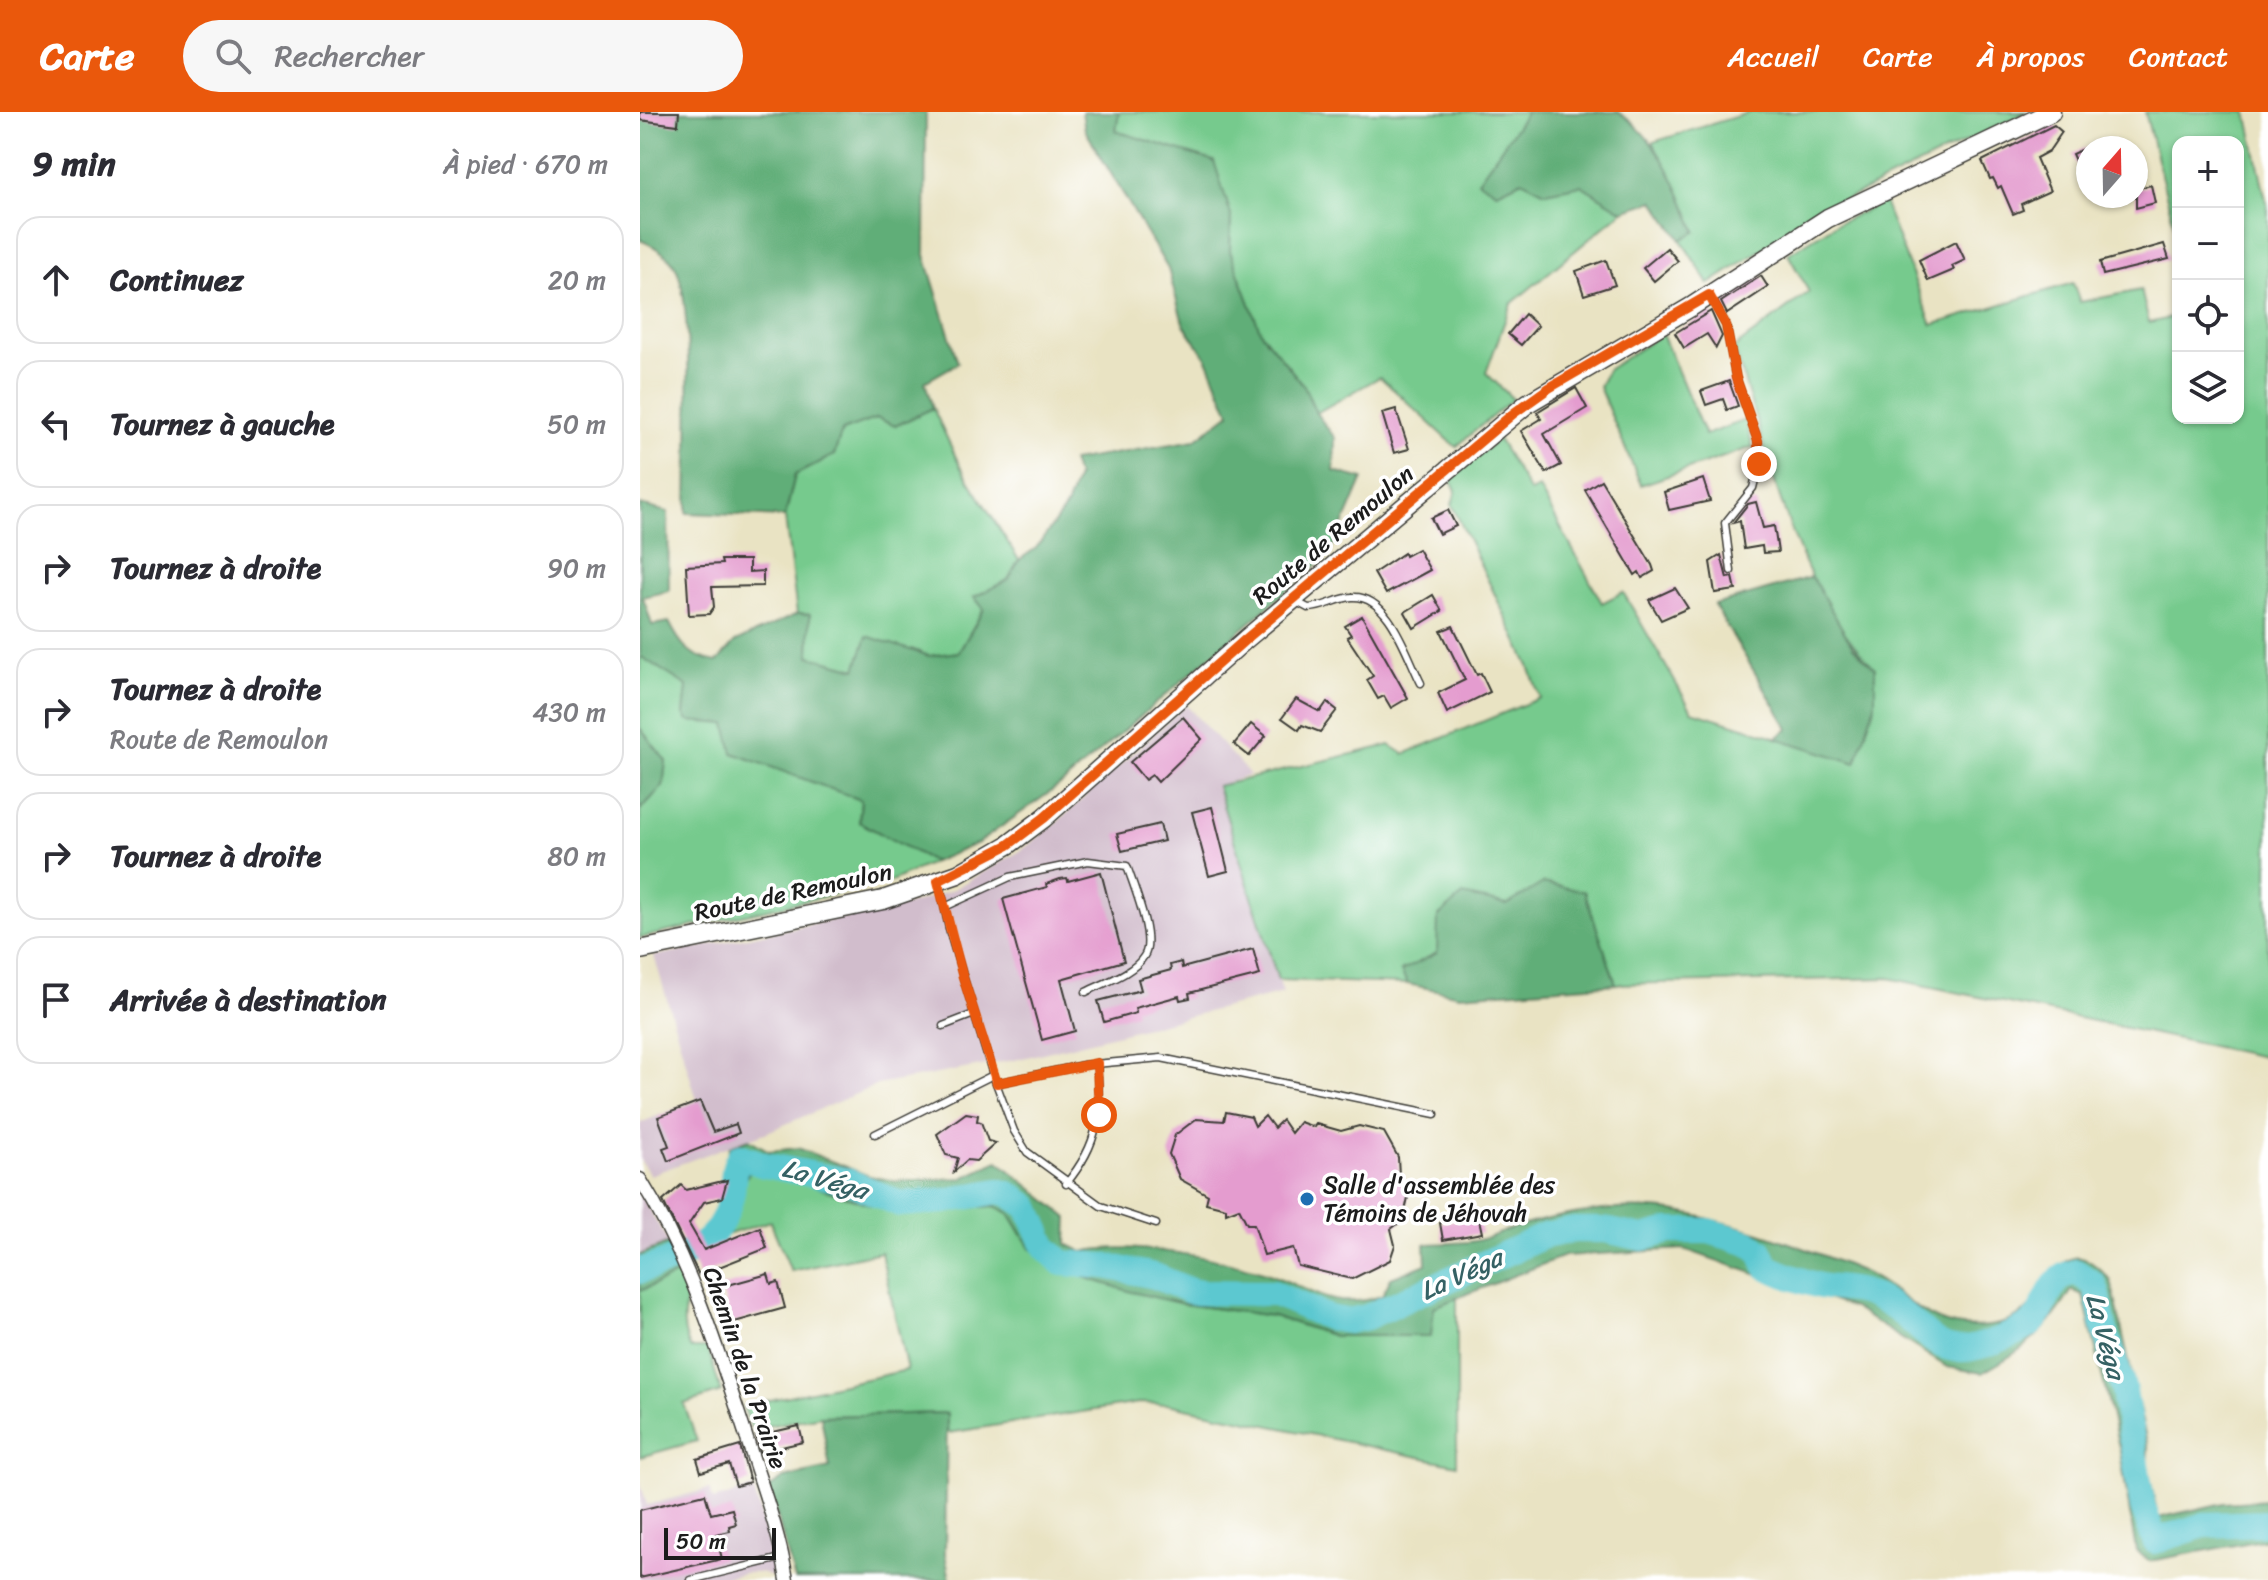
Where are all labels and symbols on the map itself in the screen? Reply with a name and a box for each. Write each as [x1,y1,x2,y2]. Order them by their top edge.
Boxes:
north arrow [2076,136,2148,208]
route end [1741,446,1777,482]
street label: Route de Remoulon [1242,454,1424,616]
street label: Route de Remoulon [690,851,896,933]
route start [1081,1097,1117,1133]
water label: La Véga [777,1145,876,1214]
place label: Salle d'assemblée des Témoins de Jéhovah [1323,1164,1556,1234]
marker: Salle d'assemblée des Témoins de Jéhovah [1298,1190,1316,1208]
water label: La Véga [1412,1234,1513,1313]
street label: Chemin de la Prairie [691,1261,799,1475]
water label: La Véga [2073,1288,2140,1387]
scale bar [664,1524,776,1560]

